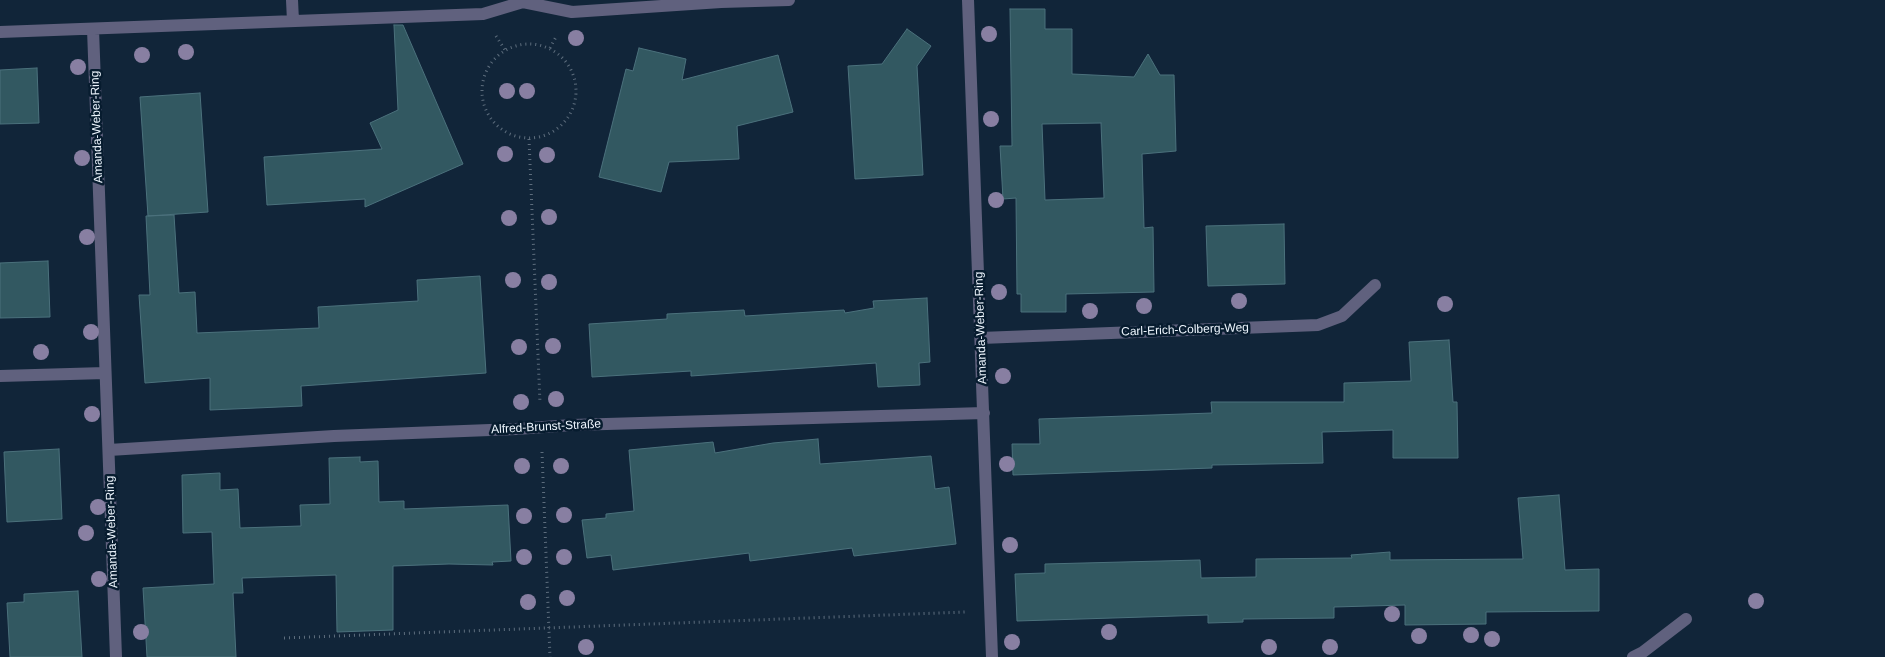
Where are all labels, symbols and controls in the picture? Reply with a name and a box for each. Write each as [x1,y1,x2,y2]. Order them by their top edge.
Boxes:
street label: Amanda-Weber-Ring [88,71,106,183]
street label: Amanda-Weber-Ring [972,272,990,384]
street label: Carl-Erich-Colberg-Weg [1121,321,1249,339]
street label: Alfred-Brunst-Straße [491,417,601,437]
street label: Amanda-Weber-Ring [103,476,121,588]

